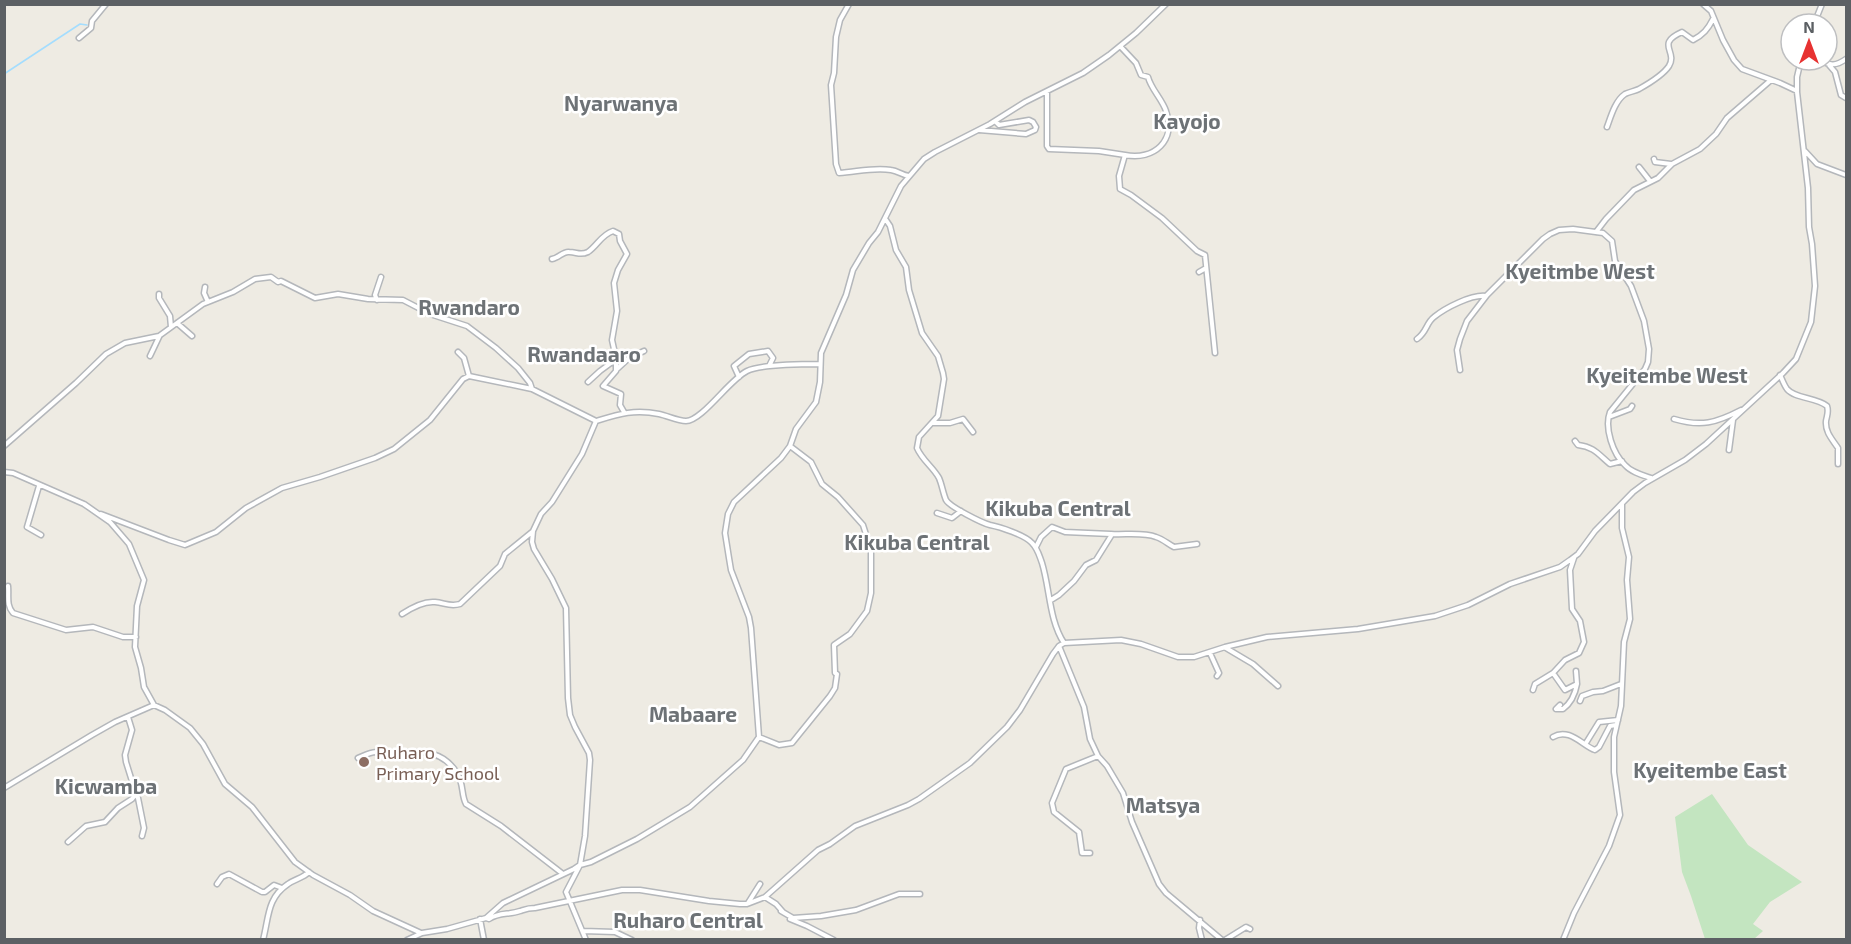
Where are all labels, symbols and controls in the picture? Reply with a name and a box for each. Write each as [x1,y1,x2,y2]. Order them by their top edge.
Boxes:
north arrow [1779,12,1839,72]
text: N [1803,17,1815,36]
district label: Nyarwanya [564,90,678,116]
district label: Kayojo [1153,108,1221,134]
district label: Kyeitmbe West [1505,258,1655,284]
district label: Rwandaro [418,294,520,319]
district label: Rwandaaro [527,341,641,366]
district label: Kyeitembe West [1586,362,1748,388]
district label: Kikuba Central [985,495,1131,520]
district label: Kikuba Central [844,529,990,554]
district label: Mabaare [649,701,737,726]
place label: Ruharo Primary School [376,741,500,784]
marker: Ruharo Primary School [357,755,371,769]
district label: Kyeitembe East [1633,757,1787,783]
district label: Kicwamba [55,773,157,798]
district label: Matsya [1126,792,1200,818]
district label: Ruharo Central [613,907,763,932]

